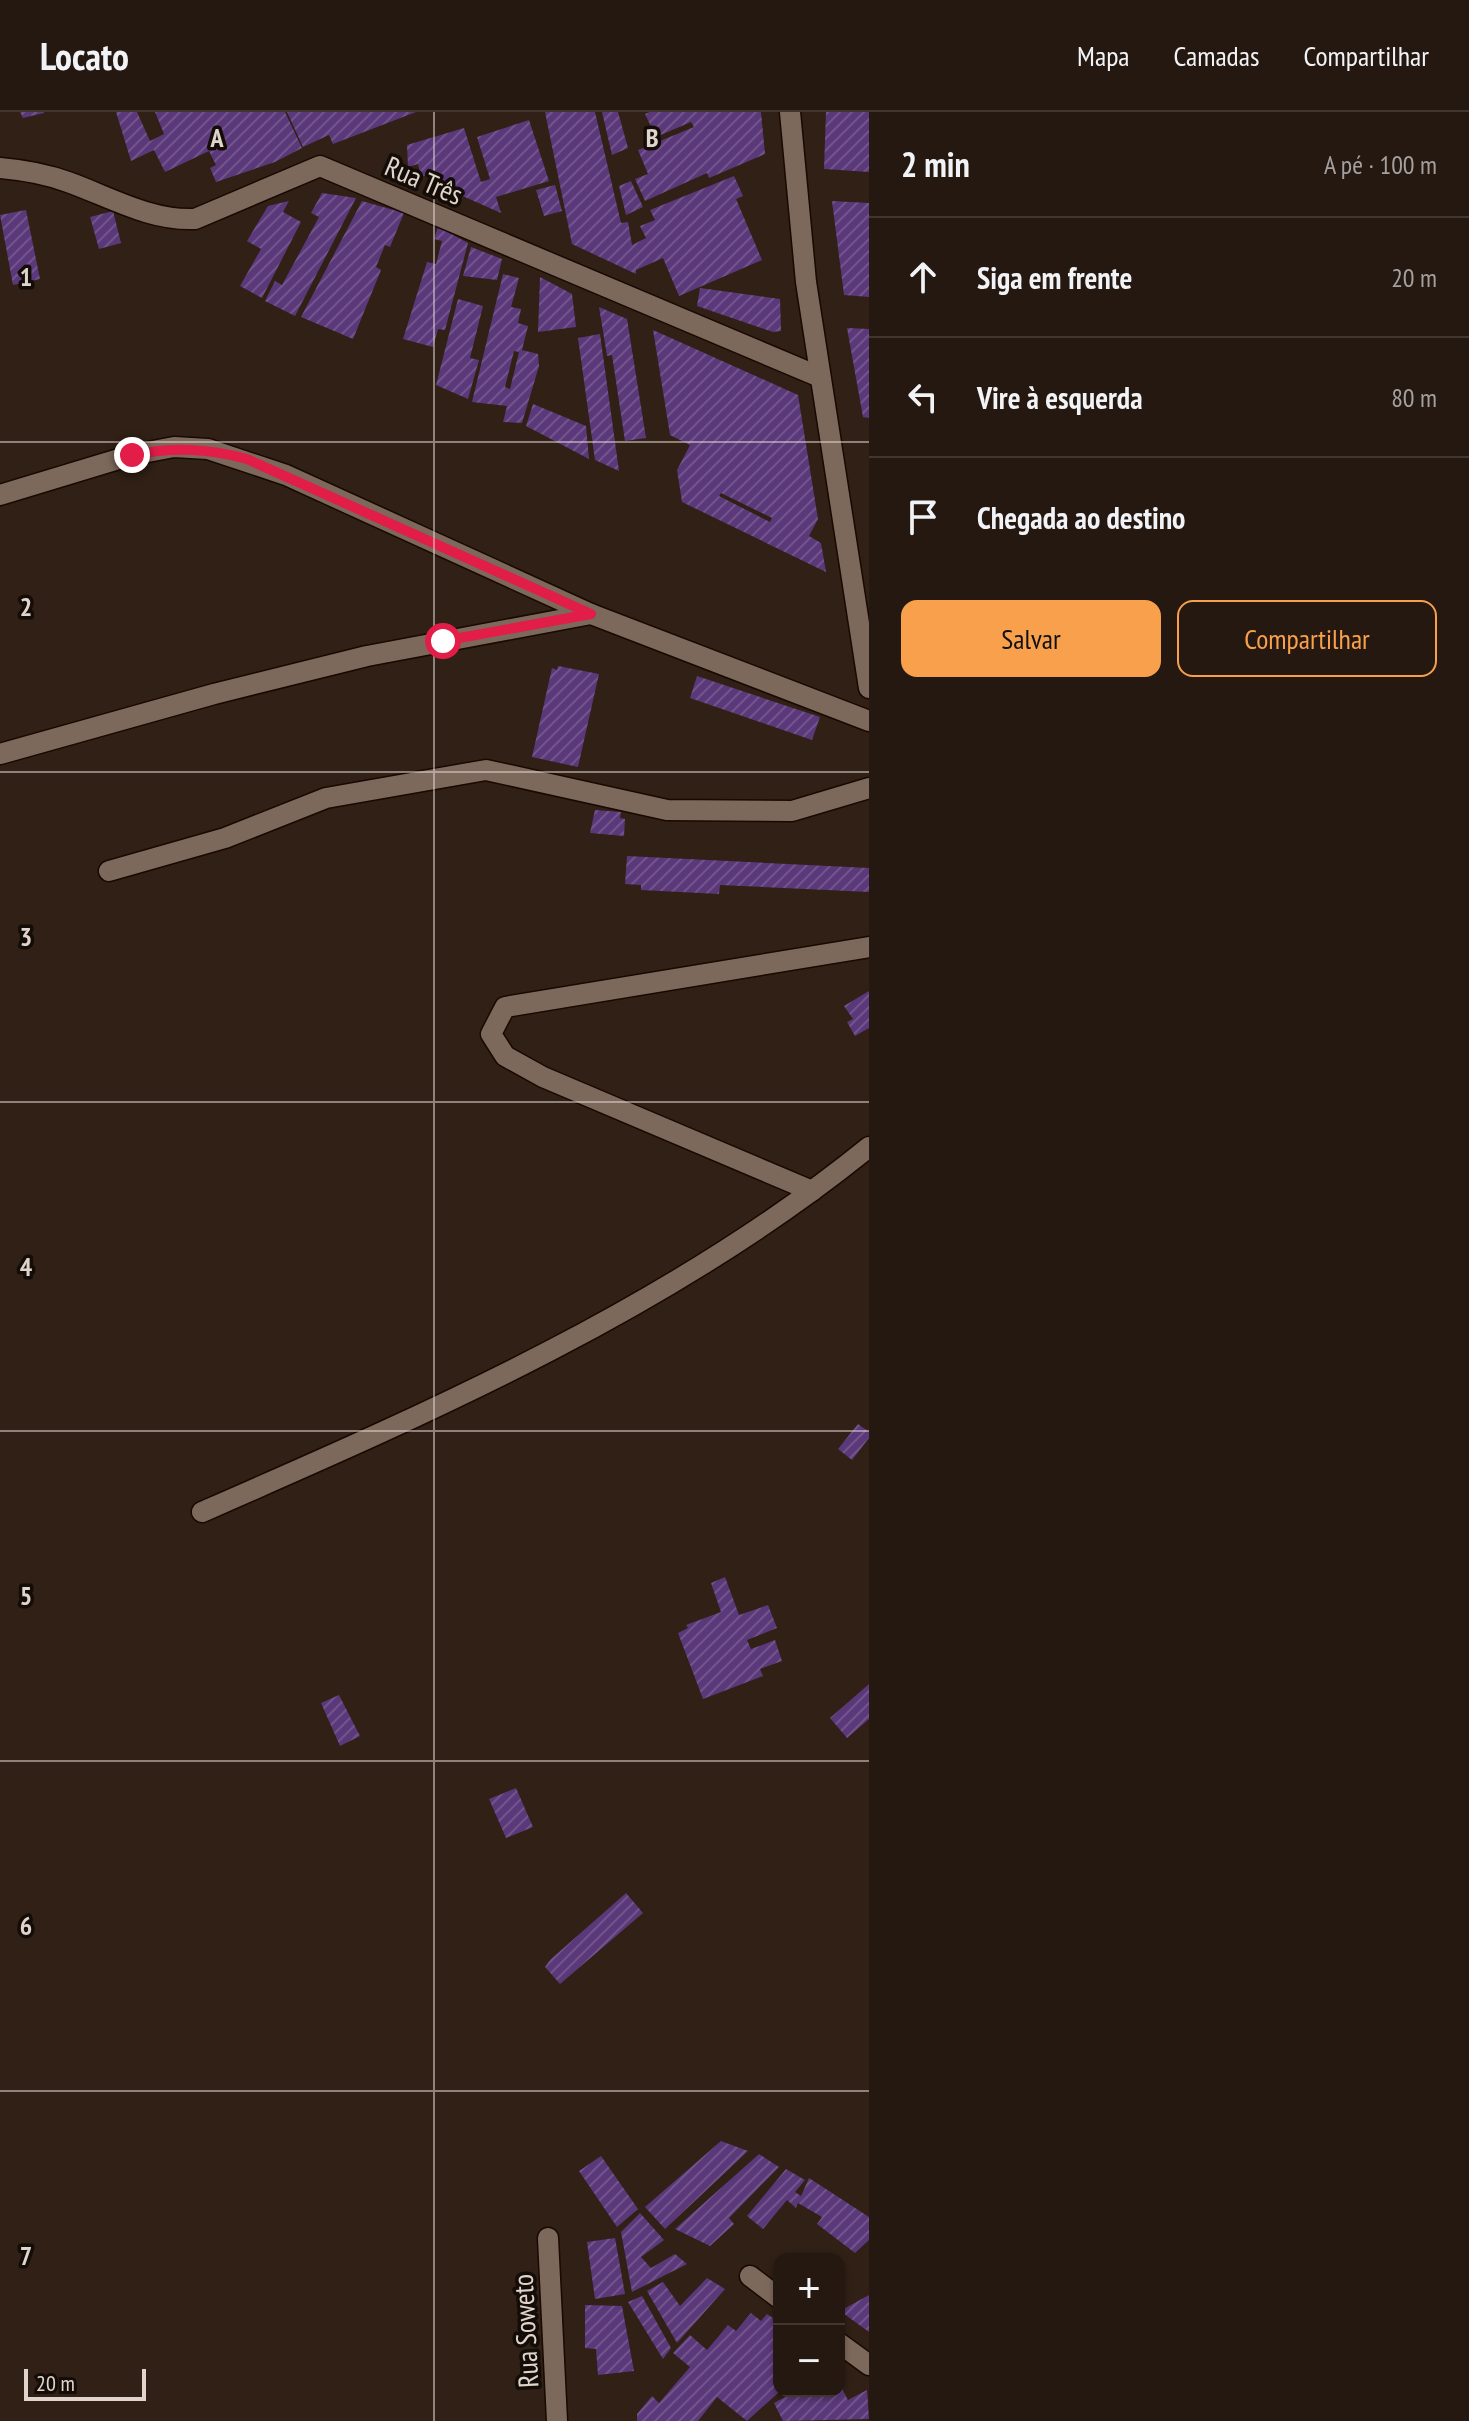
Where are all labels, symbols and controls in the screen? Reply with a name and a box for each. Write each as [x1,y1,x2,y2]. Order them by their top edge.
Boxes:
text: Locato [40,31,129,80]
text: Mapa [1077,37,1130,74]
text: Camadas [1174,37,1259,74]
text: Compartilhar [1303,37,1429,74]
text: A [209,121,224,154]
text: B [646,121,659,154]
text: 2 min [901,142,970,186]
street label: Rua Três [380,147,468,213]
text: A pé · 100 m [1324,148,1437,181]
icon: ahead [901,255,945,299]
text: Siga em frente [977,258,1132,297]
text: 1 [20,260,32,293]
text: 20 m [1391,261,1437,294]
icon: left [901,375,945,419]
text: Vire à esquerda [977,378,1143,417]
text: 80 m [1391,381,1437,414]
route end [114,437,150,473]
icon: arrive [901,495,945,539]
text: Chegada ao destino [977,498,1185,537]
text: 2 [20,590,32,623]
button: Salvar [901,600,1161,677]
button: Compartilhar [1177,600,1437,677]
route start [425,623,461,659]
text: 3 [20,920,32,953]
text: 4 [20,1250,33,1283]
text: 5 [20,1579,32,1612]
text: 6 [20,1909,32,1942]
text: 7 [20,2239,32,2272]
map controls [773,2253,845,2397]
button: + [773,2253,845,2325]
street label: Rua Soweto [504,2273,546,2389]
button: − [773,2325,845,2397]
scale bar [24,2365,146,2401]
text: 20 m [36,2369,75,2397]

